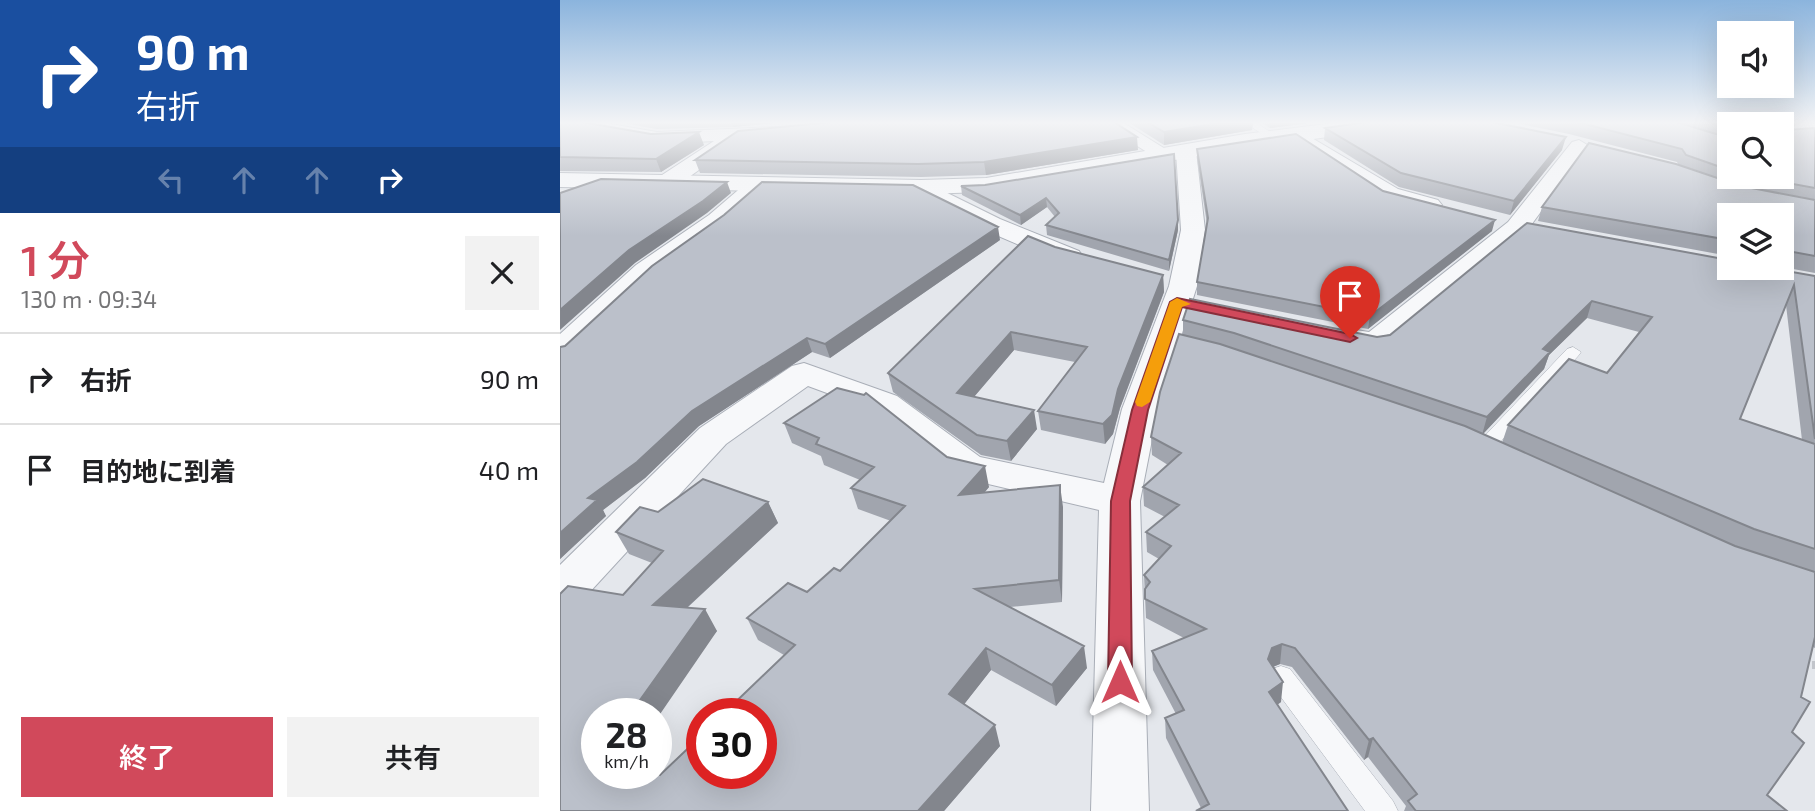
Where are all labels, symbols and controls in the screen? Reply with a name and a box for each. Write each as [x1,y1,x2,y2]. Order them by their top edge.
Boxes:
text: 90 m [136,21,250,80]
map controls [1717,21,1794,280]
button: sound [1717,21,1794,98]
icon: right [21,28,112,119]
text: 右折 [136,86,200,124]
button: search [1717,112,1794,189]
icon: left [152,161,190,199]
icon: ahead [225,161,263,199]
icon: ahead [298,161,336,199]
icon: right [371,161,409,199]
button: layers [1717,203,1794,280]
text: 1 分 [21,234,90,284]
button: close [465,236,539,310]
pin [1320,266,1380,338]
icon: arrive [1331,277,1369,315]
text: 130 m · 09:34 [21,285,157,313]
icon: right [21,360,59,398]
text: 90 m [480,363,539,394]
text: 右折 [80,364,132,395]
icon: arrive [21,451,59,489]
text: 40 m [479,454,539,485]
text: 目的地に到着 [80,455,236,486]
position arrow [1083,645,1157,719]
speed limit sign: 30 [686,698,777,789]
text: 28 [605,713,648,755]
button: 終了 [21,717,273,797]
button: 共有 [287,717,539,797]
text: km/h [604,750,649,772]

